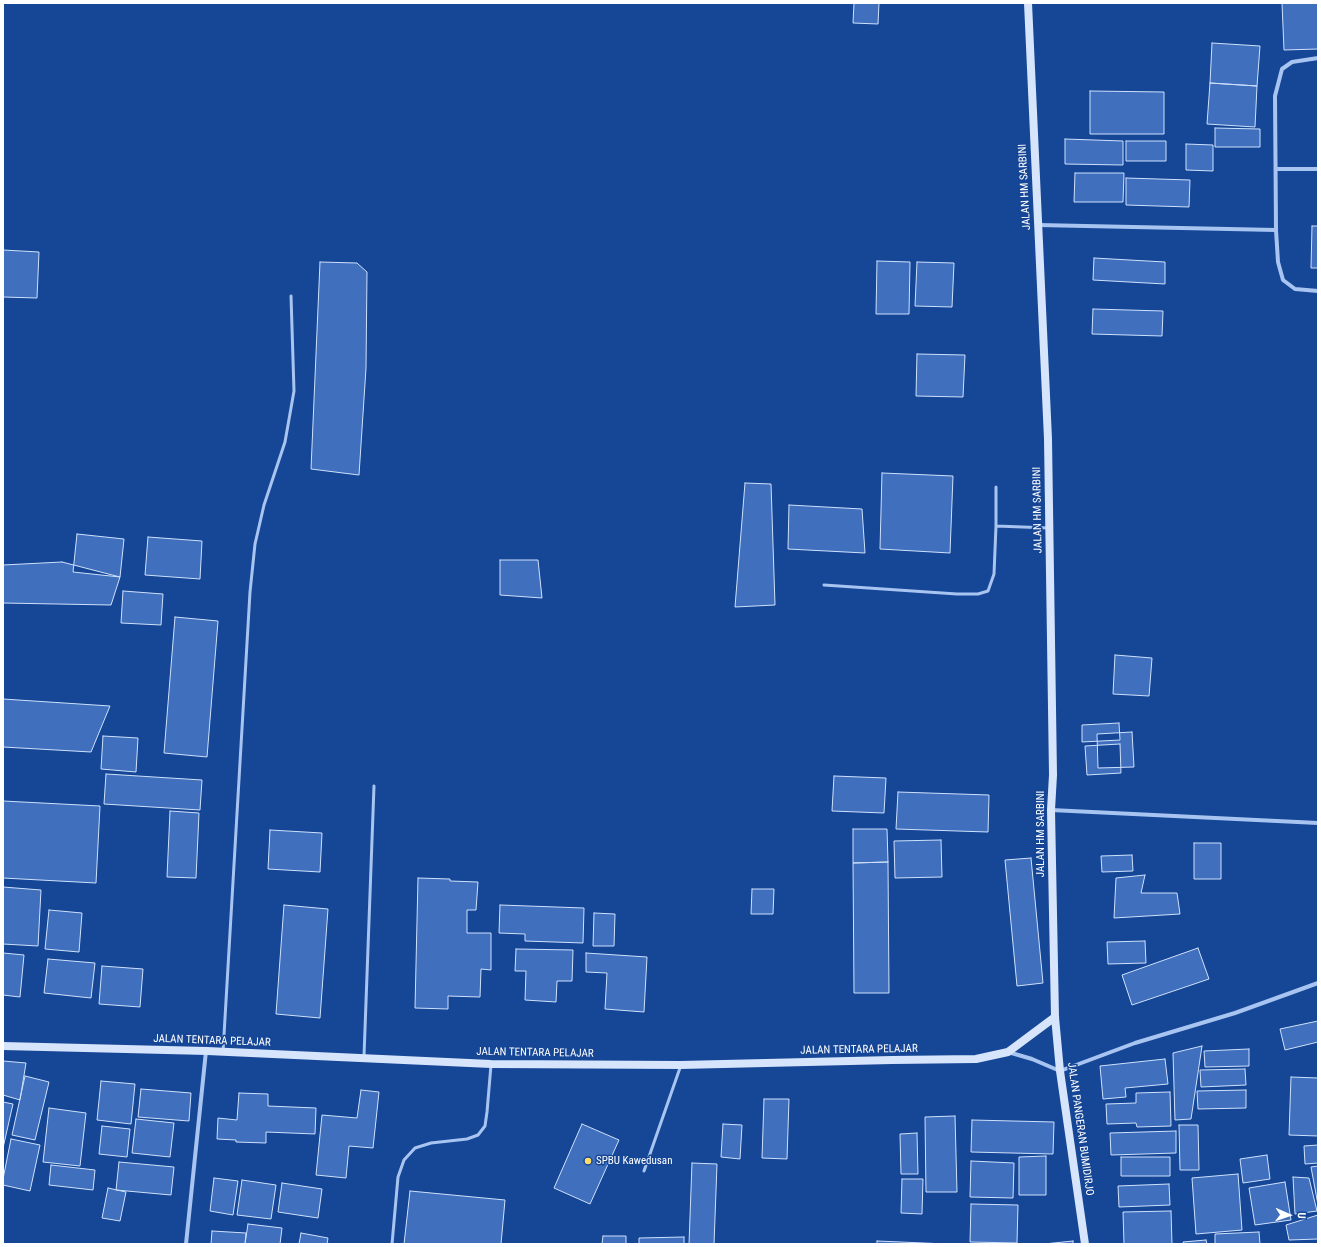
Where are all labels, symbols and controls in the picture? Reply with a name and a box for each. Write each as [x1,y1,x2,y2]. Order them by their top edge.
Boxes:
street label: JALAN HM SARBINI [1016,144,1034,230]
street label: JALAN HM SARBINI [1031,467,1045,553]
street label: JALAN HM SARBINI [1034,791,1048,877]
street label: JALAN TENTARA PELAJAR [153,1032,271,1050]
street label: JALAN TENTARA PELAJAR [800,1042,918,1058]
street label: JALAN TENTARA PELAJAR [476,1045,594,1061]
street label: JALAN PANGERAN BUMIDIRJO [1064,1061,1096,1197]
place label: SPBU Kawedusan [596,1154,672,1168]
marker: SPBU Kawedusan [583,1156,593,1166]
north arrow [1269,1195,1309,1235]
text: U [1295,1212,1308,1219]

